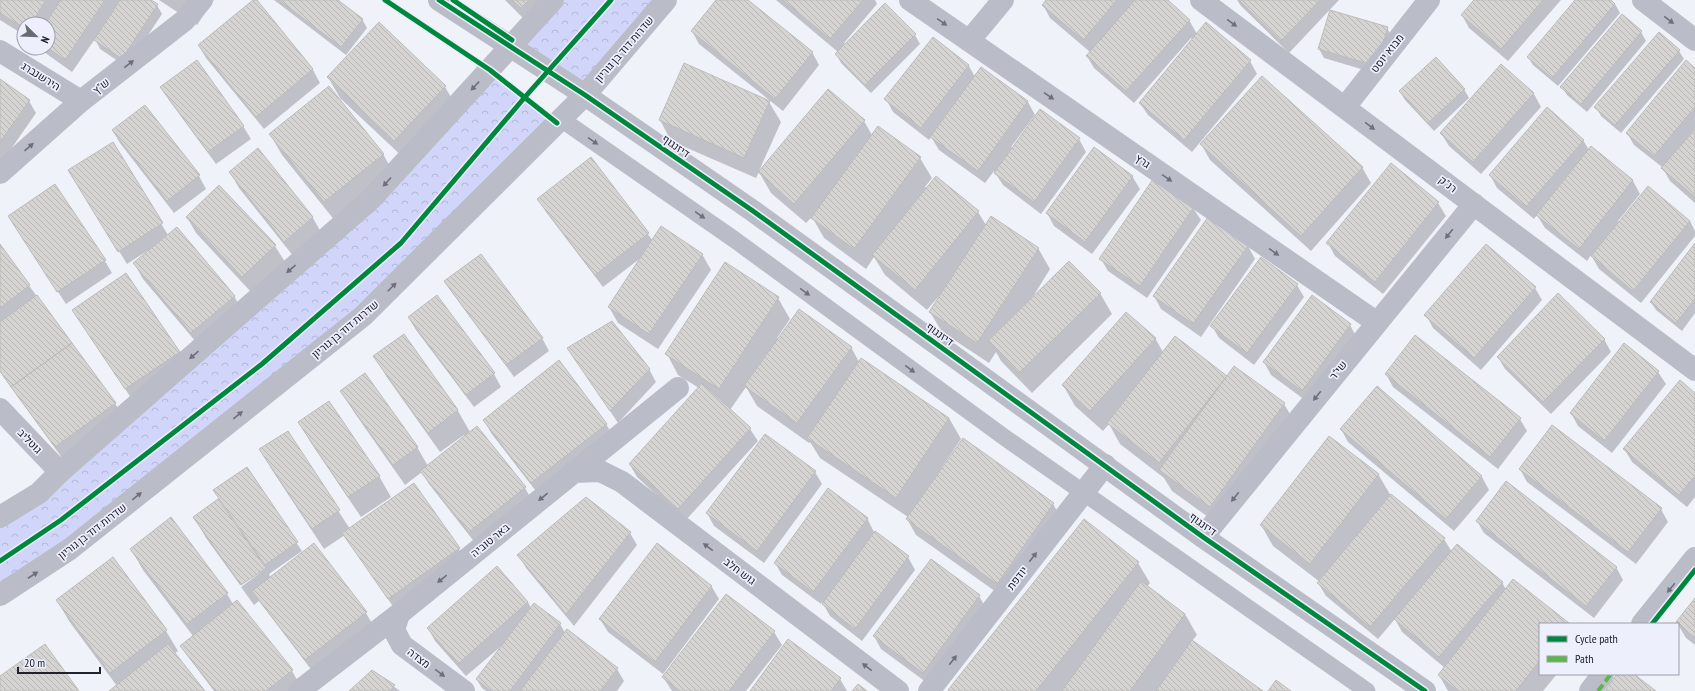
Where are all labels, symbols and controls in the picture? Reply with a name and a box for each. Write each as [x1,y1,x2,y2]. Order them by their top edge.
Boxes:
street label: שדרות דוד בן גוריון [591,13,657,85]
north arrow [16,16,56,56]
one-way arrow [1663,16,1674,24]
one-way arrow [937,18,947,26]
one-way arrow [1227,19,1237,27]
street label: מבוא יוסט [1367,31,1407,75]
text: N [38,34,53,45]
street label: הירשנברג [19,59,63,93]
one-way arrow [124,60,135,68]
street label: ש"ץ [90,75,112,97]
one-way arrow [470,81,480,91]
one-way arrow [1044,92,1054,100]
one-way arrow [1365,121,1376,130]
street label: דיזנגוף [659,131,693,161]
one-way arrow [588,137,599,145]
one-way arrow [24,143,35,152]
street label: גרץ [1133,151,1153,171]
street label: רנ"ק [1436,173,1460,195]
one-way arrow [1162,174,1173,182]
one-way arrow [383,177,392,187]
one-way arrow [695,211,705,219]
one-way arrow [1445,228,1454,239]
one-way arrow [1269,248,1279,256]
one-way arrow [286,265,297,274]
one-way arrow [387,283,397,292]
one-way arrow [800,287,811,296]
street label: שדרות דוד בן גוריון [309,297,381,361]
street label: דיזנגוף [923,319,957,349]
one-way arrow [189,351,199,360]
street label: שי"ר [1326,358,1350,382]
one-way arrow [905,364,916,373]
one-way arrow [1312,391,1321,402]
one-way arrow [233,411,244,420]
street label: גוטליב [15,426,45,456]
one-way arrow [131,492,142,501]
one-way arrow [1230,492,1239,503]
one-way arrow [538,493,548,501]
street label: שדרות דוד בן גוריון [55,500,129,562]
street label: דיזנגוף [1186,509,1220,539]
street label: באר טוביה [468,520,513,560]
one-way arrow [702,543,713,551]
one-way arrow [1028,552,1037,563]
street label: גוש חלב [721,554,759,588]
street label: יודפת [1003,563,1031,593]
one-way arrow [28,571,38,579]
one-way arrow [437,575,448,583]
one-way arrow [1666,583,1675,594]
legend [1539,623,1679,675]
text: Cycle path [1575,631,1618,646]
street label: מצדה [405,645,433,671]
scale bar [18,649,100,675]
text: Path [1575,651,1593,666]
text: 20 m [24,655,45,670]
one-way arrow [949,655,957,666]
one-way arrow [862,664,872,672]
one-way arrow [434,669,445,677]

